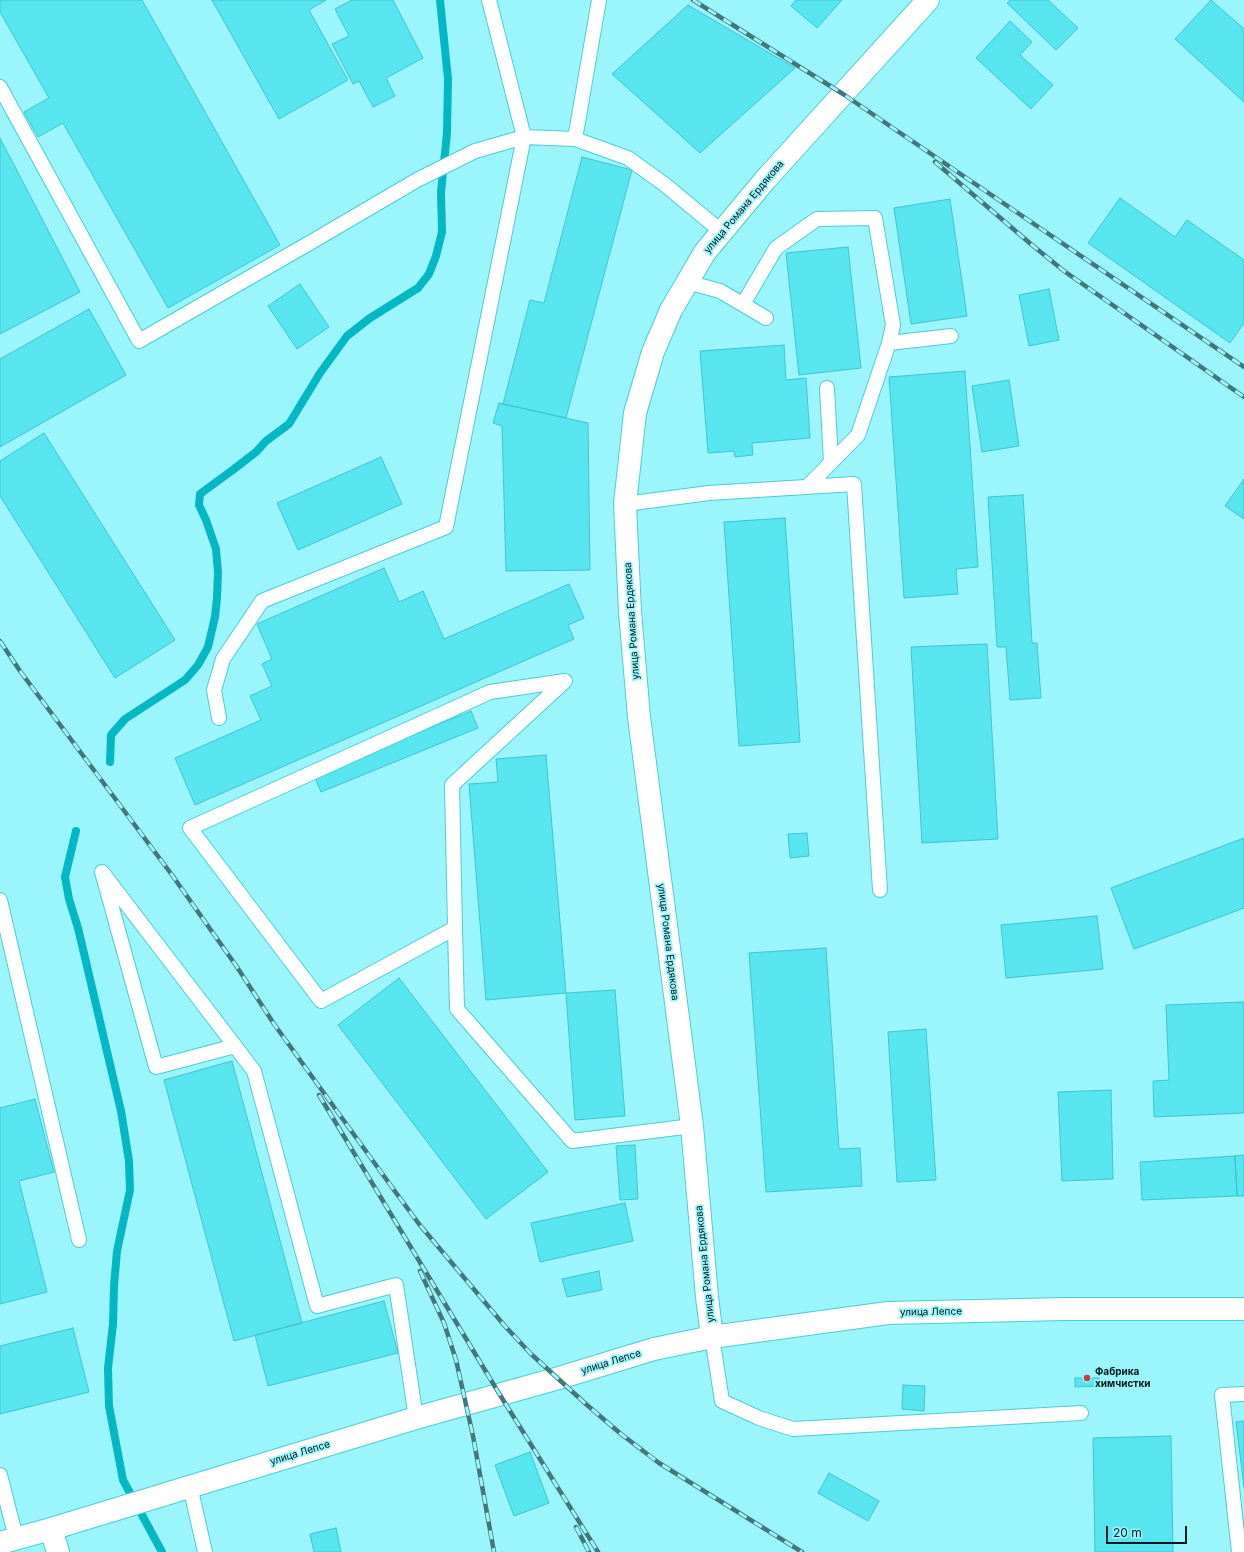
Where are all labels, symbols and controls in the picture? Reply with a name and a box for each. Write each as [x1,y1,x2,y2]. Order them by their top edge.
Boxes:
street label: улица Романа Ердякова [702,158,786,256]
street label: улица Романа Ердякова [622,562,642,680]
street label: улица Романа Ердякова [655,883,681,1001]
street label: улица Романа Ердякова [693,1205,717,1323]
street label: улица Лепсе [900,1305,962,1319]
street label: улица Лепсе [580,1347,642,1377]
place label: Фабрика химчистки [1095,1366,1150,1390]
marker: Фабрика химчистки [1082,1373,1092,1383]
street label: улица Лепсе [269,1438,331,1468]
scale bar [1108,1518,1189,1544]
text: 20 m [1113,1525,1142,1540]

